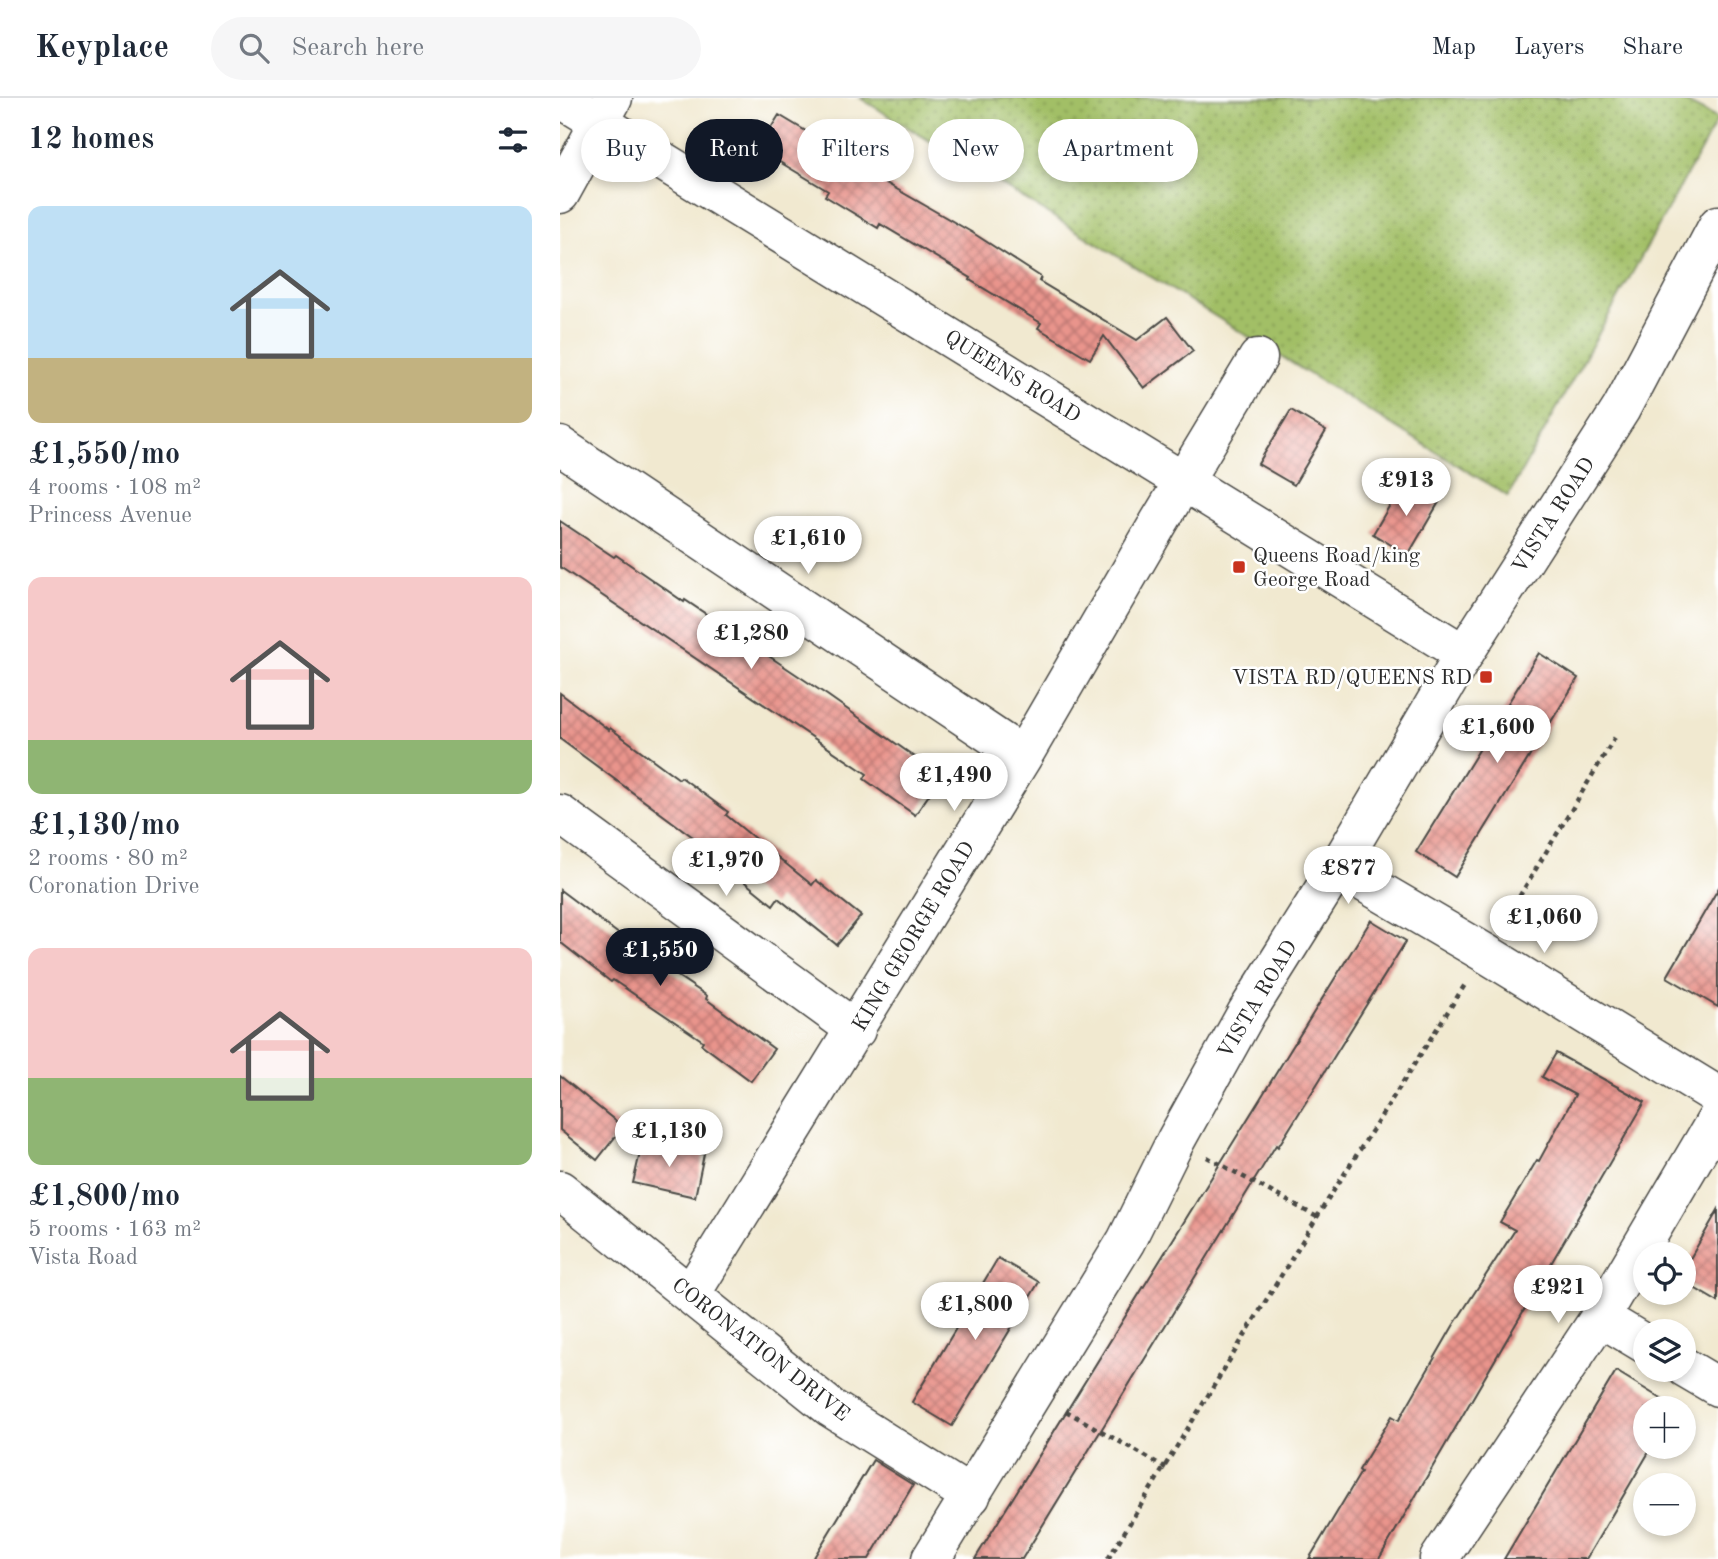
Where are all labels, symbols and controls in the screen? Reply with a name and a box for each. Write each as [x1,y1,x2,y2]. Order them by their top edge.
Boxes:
search box [211,17,701,80]
icon: search [235,29,273,67]
text: Keyplace [35,32,169,65]
text: Search here [291,35,424,61]
text: Map [1432,36,1476,60]
text: Layers [1514,36,1584,60]
text: Share [1622,36,1683,60]
chip: Buy [581,119,671,182]
chip: Rent [685,119,783,182]
chip: Filters [797,119,914,182]
chip: New [928,119,1024,182]
chip: Apartment [1038,119,1198,182]
icon: filters [494,121,532,159]
text: 12 homes [28,125,154,155]
icon: home [217,251,343,377]
street label: QUEENS ROAD [940,327,1084,428]
text: £1,550/mo [28,440,180,470]
street label: VISTA ROAD [1509,454,1599,578]
pin: £913 [1365,458,1447,518]
text: £913 [1378,469,1434,492]
text: 4 rooms · 108 m² [28,476,201,499]
text: Princess Avenue [28,504,192,527]
pin: £1,610 [751,517,865,576]
text: £1,610 [770,527,846,550]
place label: Queens Road/king George Road [1253,546,1421,591]
marker: Queens Road/king George Road [1231,559,1247,575]
pin: £1,280 [694,612,808,671]
icon: home [217,622,343,748]
text: £1,280 [713,622,789,645]
place label: VISTA RD/QUEENS RD [1232,668,1472,689]
marker: VISTA RD/QUEENS RD [1478,669,1494,685]
pin: £1,600 [1440,706,1554,765]
text: £1,600 [1459,716,1535,739]
pin: £1,490 [897,754,1011,813]
text: £1,490 [916,764,992,787]
text: £1,130/mo [28,811,180,841]
pin: £1,970 [669,838,783,898]
street label: KING GEORGE ROAD [849,838,979,1035]
pin: £877 [1307,846,1389,906]
text: 2 rooms · 80 m² [28,847,188,870]
text: £1,970 [688,849,764,872]
text: £877 [1320,857,1376,880]
text: Coronation Drive [28,875,199,898]
pin: £1,060 [1487,896,1601,955]
text: £1,060 [1506,906,1582,929]
pin: £1,550 [603,928,717,988]
street label: VISTA ROAD [1215,937,1302,1062]
text: £1,550 [622,939,698,962]
icon: home [217,993,343,1119]
pin: £1,130 [612,1110,726,1169]
text: £1,130 [631,1120,707,1143]
text: £1,800/mo [28,1182,180,1212]
text: 5 rooms · 163 m² [28,1218,201,1241]
map controls [1633,1242,1696,1536]
button: locate [1633,1242,1696,1305]
text: Vista Road [28,1246,138,1269]
pin: £921 [1517,1266,1599,1325]
street label: CORONATION DRIVE [667,1275,853,1426]
text: £921 [1530,1276,1586,1299]
pin: £1,800 [918,1282,1032,1342]
text: £1,800 [937,1293,1013,1316]
button: layers [1633,1319,1696,1382]
button: + [1633,1396,1696,1459]
button: − [1633,1473,1696,1536]

